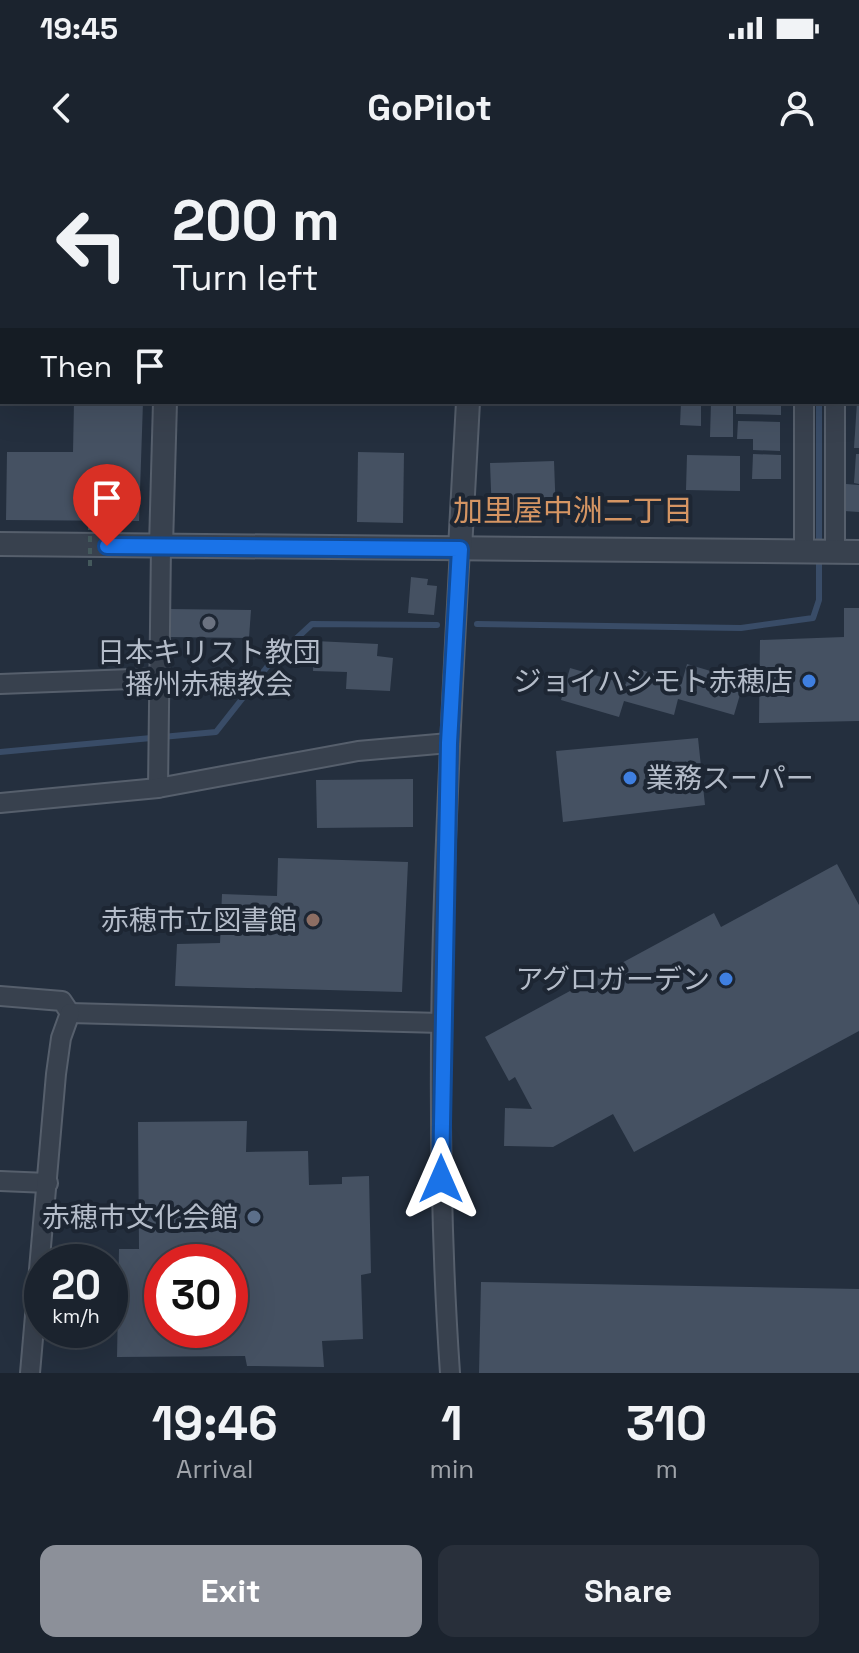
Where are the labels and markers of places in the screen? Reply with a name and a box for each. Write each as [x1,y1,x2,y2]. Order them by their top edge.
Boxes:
pin [73,464,141,546]
marker: 日本キリスト教団 播州赤穂教会 [200,614,218,632]
place label: 日本キリスト教団 播州赤穂教会 [97,634,321,702]
place label: ジョイハシモト赤穂店 [514,663,793,699]
marker: ジョイハシモト赤穂店 [800,672,818,690]
place label: 業務スーパー [646,760,814,796]
marker: 業務スーパー [621,769,639,787]
place label: 赤穂市立図書館 [101,902,297,938]
marker: 赤穂市立図書館 [304,911,322,929]
place label: アグロガーデン [515,961,710,997]
marker: アグロガーデン [717,970,735,988]
place label: 赤穂市文化会館 [42,1199,238,1235]
marker: 赤穂市文化会館 [245,1208,263,1226]

